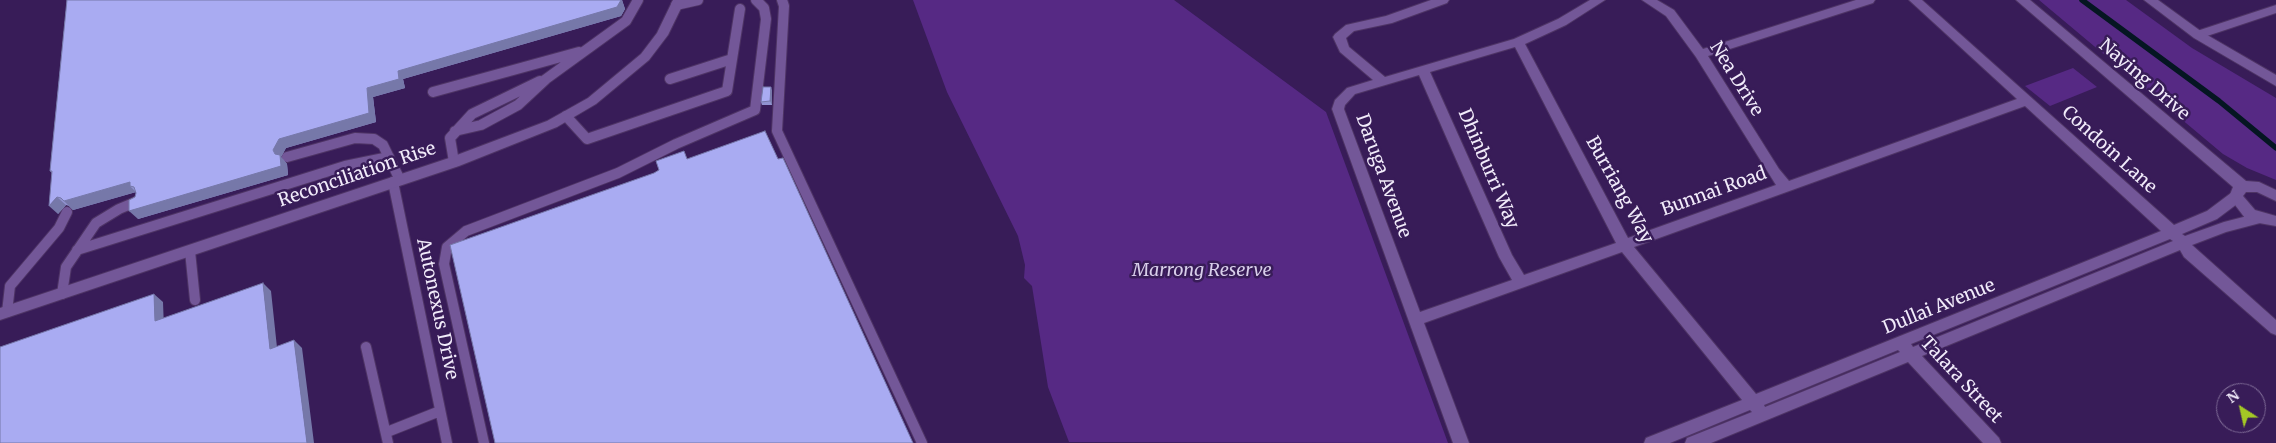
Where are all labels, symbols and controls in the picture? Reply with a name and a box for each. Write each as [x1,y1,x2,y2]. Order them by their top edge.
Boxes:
street label: Naying Drive [2094,35,2194,125]
street label: Nea Drive [1705,38,1767,120]
street label: Condoin Lane [2057,102,2161,198]
street label: Dhinburri Way [1453,106,1523,232]
street label: Daruga Avenue [1351,111,1415,241]
street label: Burriang Way [1581,133,1657,247]
street label: Reconciliation Rise [275,138,439,212]
street label: Bunnai Road [1658,163,1770,221]
street label: Autonexus Drive [412,237,462,381]
park label: Marrong Reserve [1132,260,1272,282]
street label: Dullai Avenue [1880,275,1998,339]
street label: Talara Street [1915,332,2007,428]
north arrow [2216,383,2266,433]
text: N [2223,386,2243,407]

